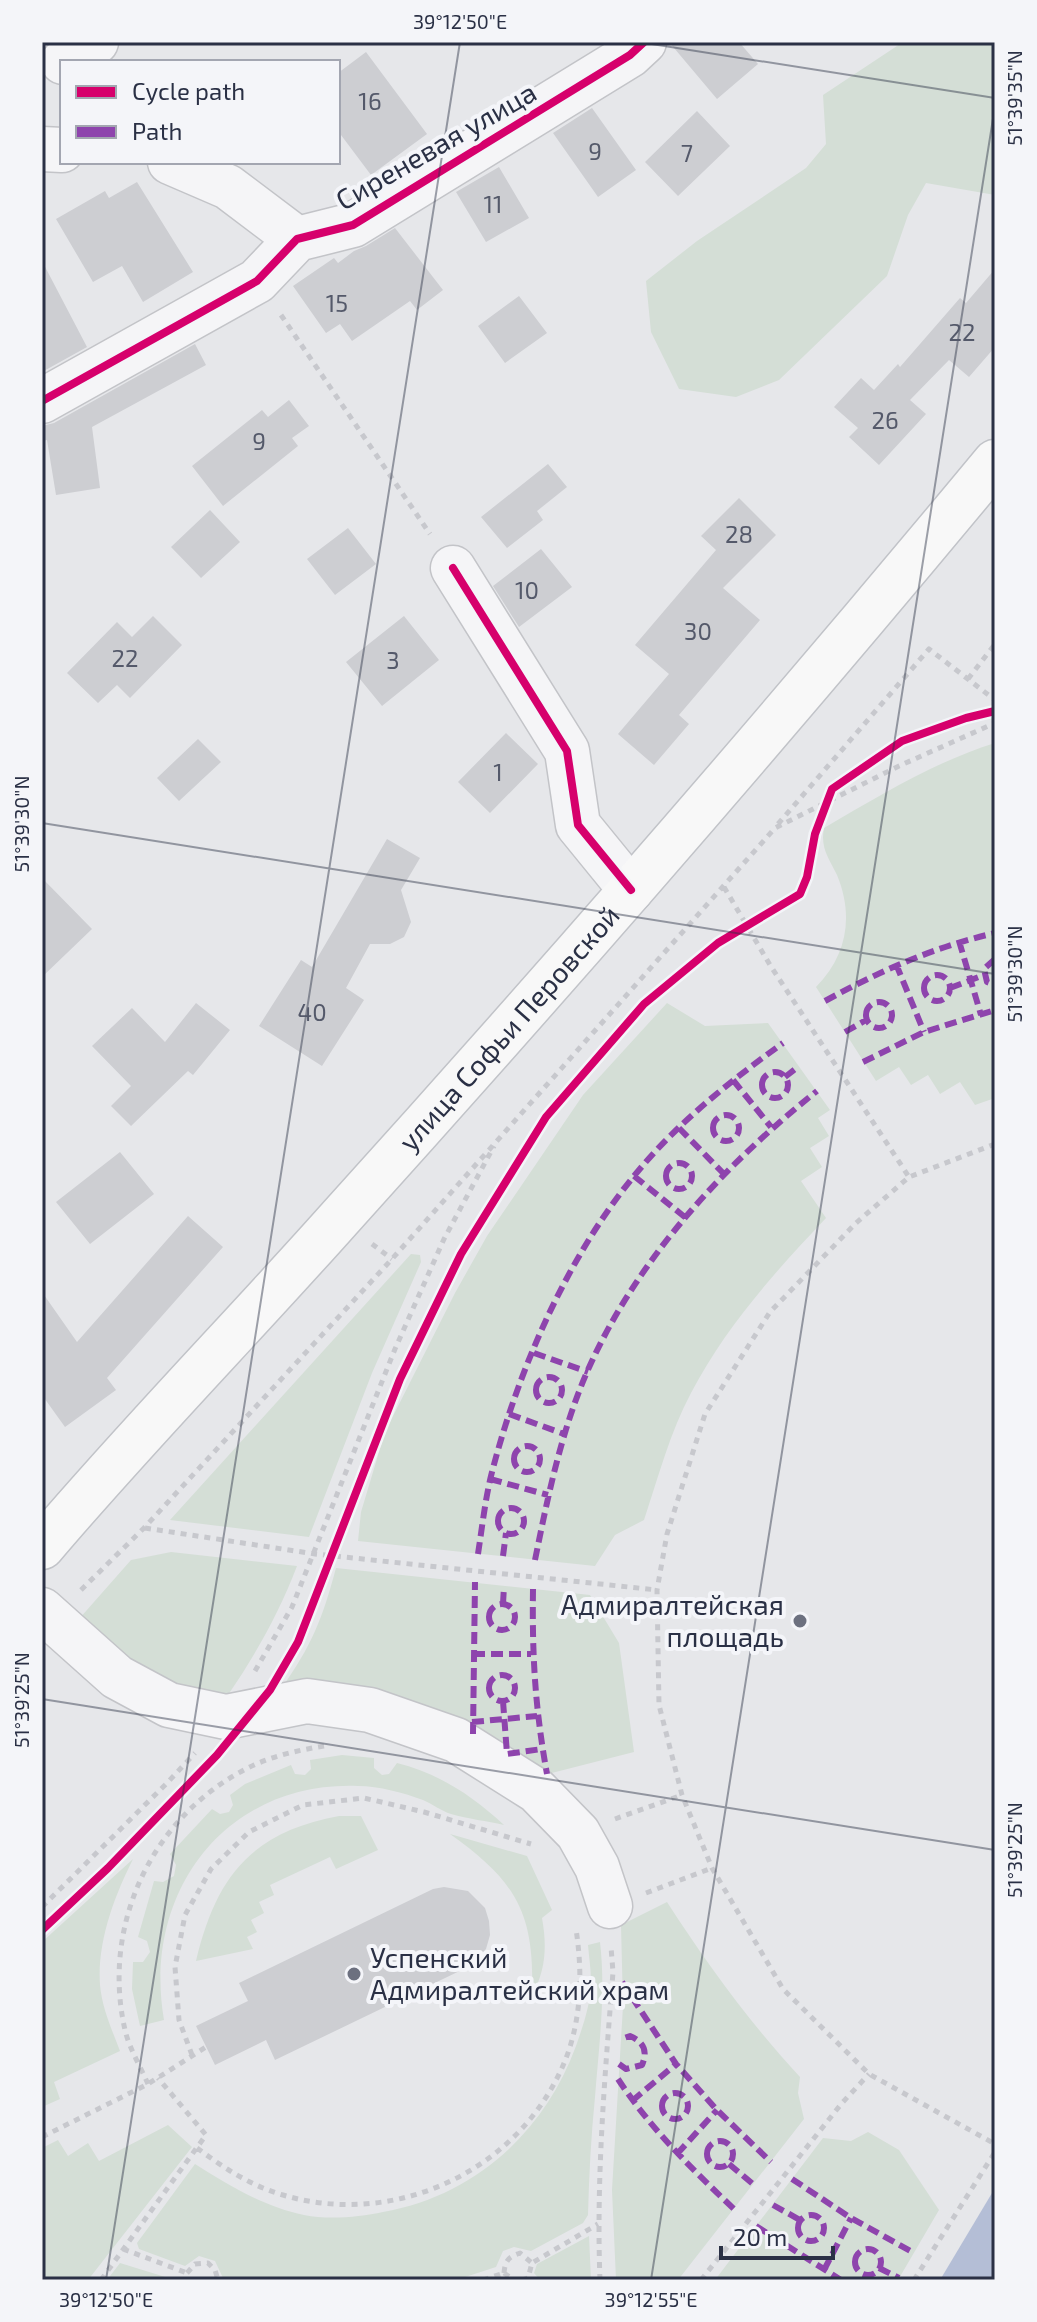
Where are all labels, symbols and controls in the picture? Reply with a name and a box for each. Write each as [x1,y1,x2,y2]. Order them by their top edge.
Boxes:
text: 39°12'50"E [413,9,507,33]
text: 51°39'35"N [1002,50,1026,146]
legend [60,60,340,164]
street label: Сиреневая улица [329,74,542,216]
text: Cycle path [132,76,245,105]
house number: 16 [358,86,382,115]
text: Path [132,116,182,145]
house number: 9 [588,136,602,165]
house number: 7 [681,138,693,167]
house number: 11 [483,189,503,218]
house number: 15 [326,288,348,317]
house number: 22 [949,317,975,346]
house number: 26 [871,405,899,434]
house number: 9 [252,426,266,455]
house number: 28 [725,519,753,548]
house number: 10 [515,575,539,604]
house number: 30 [684,616,712,645]
house number: 22 [112,643,138,672]
house number: 3 [386,645,400,674]
house number: 1 [493,757,503,786]
text: 51°39'30"N [9,775,33,873]
street label: улица Софьи Перовской [391,898,626,1157]
text: 51°39'30"N [1002,925,1026,1023]
house number: 40 [297,997,327,1026]
place label: Адмиралтейская площадь [561,1587,784,1653]
marker: Адмиралтейская площадь [791,1612,809,1630]
text: 51°39'25"N [9,1652,33,1748]
text: 51°39'25"N [1002,1802,1026,1898]
place label: Успенский Адмиралтейский храм [370,1940,669,2006]
marker: Успенский Адмиралтейский храм [345,1965,363,1983]
scale bar [721,2210,833,2260]
text: 20 m [733,2222,787,2251]
text: 39°12'50"E [59,2287,153,2311]
text: 39°12'55"E [605,2287,697,2311]

